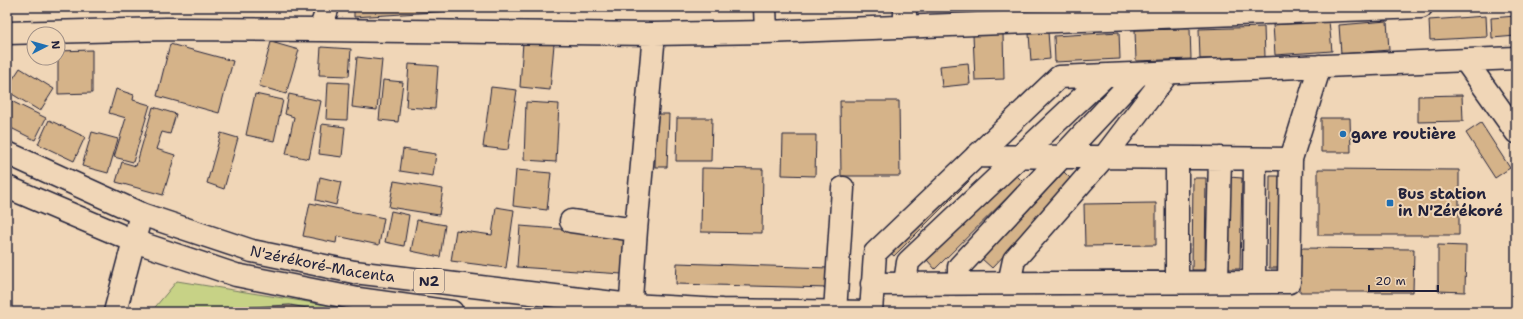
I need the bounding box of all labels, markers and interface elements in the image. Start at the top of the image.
north arrow [26,26,66,66]
text: N [48,40,63,50]
place label: gare routière [1351,124,1456,144]
marker: gare routière [1338,129,1348,139]
place label: Bus station in N'Zérékoré [1398,184,1503,221]
marker: Bus station in N'Zérékoré [1385,198,1395,208]
street label: N'zérékoré-Macenta [248,241,397,287]
scale bar [1369,267,1438,293]
road number: N2 [414,269,444,293]
text: 20 m [1375,273,1406,289]

